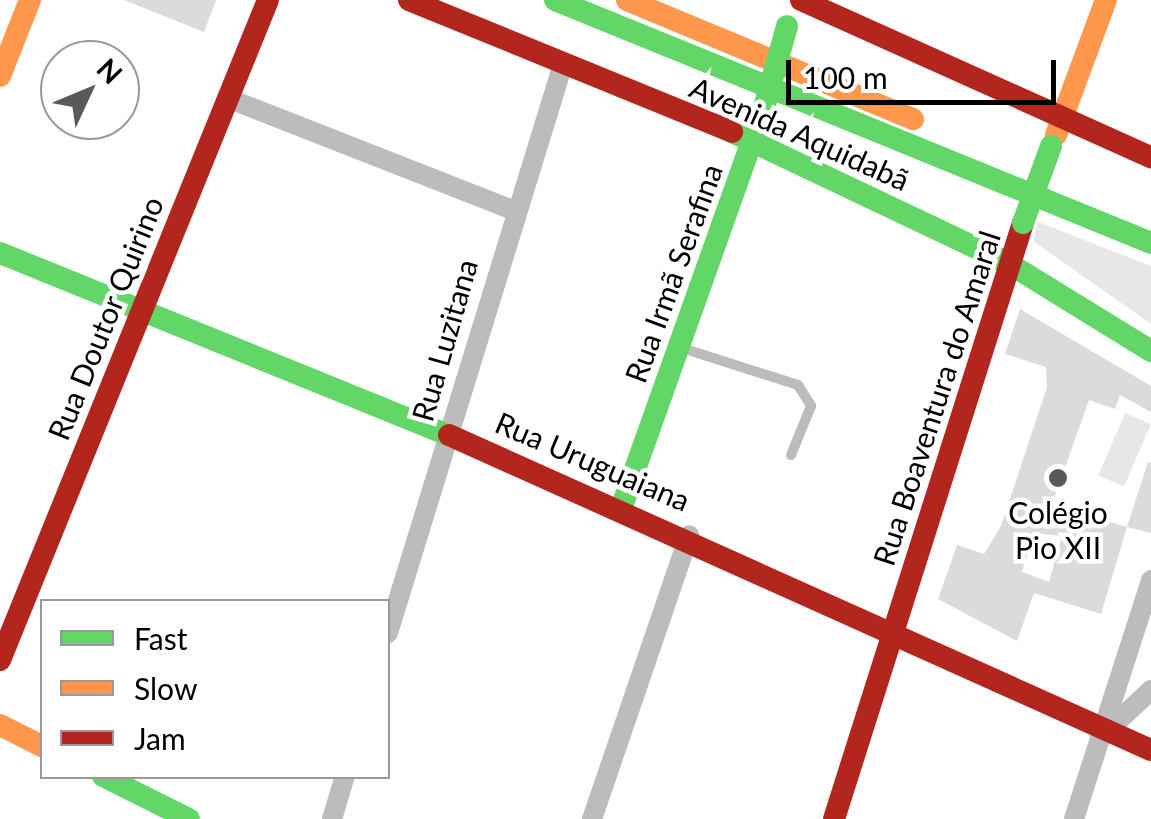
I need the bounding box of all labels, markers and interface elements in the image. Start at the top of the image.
north arrow [40,40,140,140]
scale bar [791,40,1061,102]
text: N [90,51,130,90]
text: 100 m [803,59,888,95]
street label: Avenida Aquidabã [684,68,916,198]
street label: Rua Irmã Serafina [617,159,729,387]
street label: Rua Doutor Quirino [40,191,170,445]
street label: Rua Boaventura do Amaral [865,226,1007,570]
street label: Rua Luzitana [404,255,484,425]
street label: Rua Uruguaiana [490,404,696,518]
marker: Colégio Pio XII [1047,467,1069,489]
place label: Colégio Pio XII [1008,494,1108,564]
legend [40,599,390,779]
text: Fast [134,620,188,656]
text: Slow [134,670,197,706]
text: Jam [134,720,186,756]

